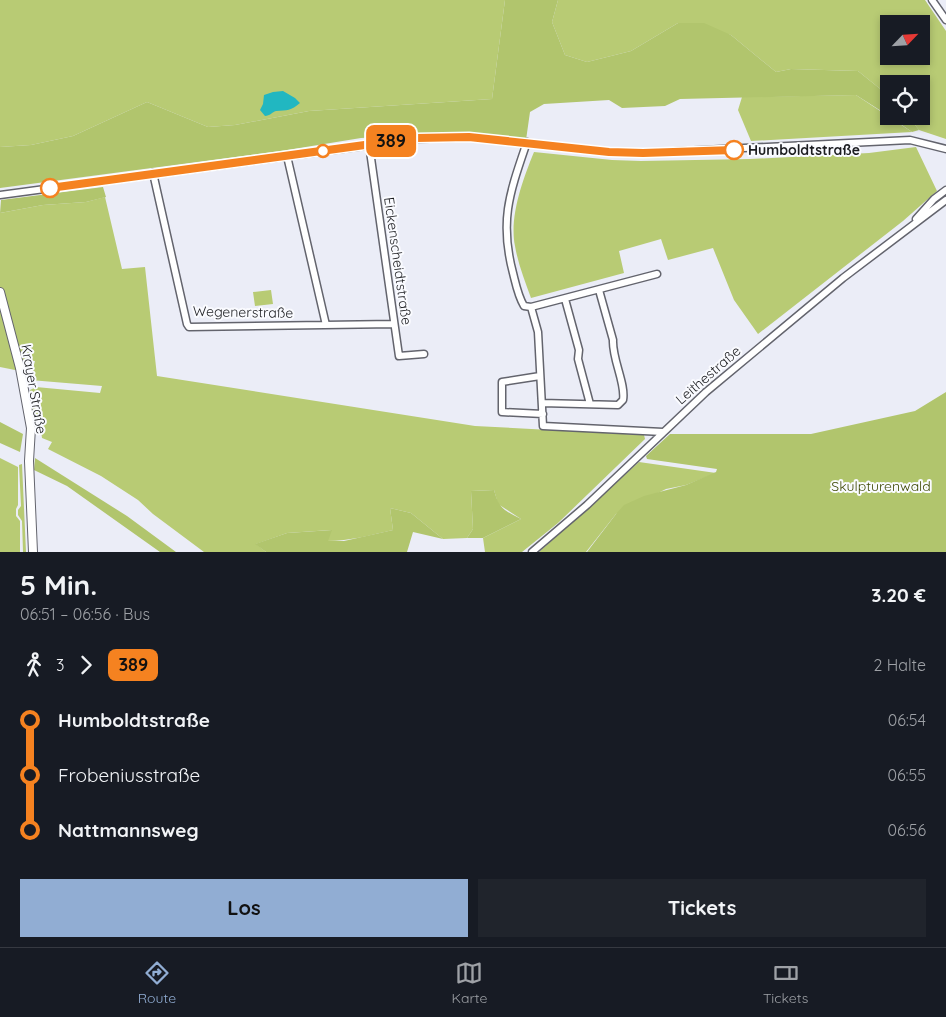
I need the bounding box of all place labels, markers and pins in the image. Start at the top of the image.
marker: Humboldtstraße [724,140,744,160]
place label: Humboldtstraße [748,141,860,159]
unlabelled marker [316,144,330,158]
unlabelled marker [40,178,60,198]

